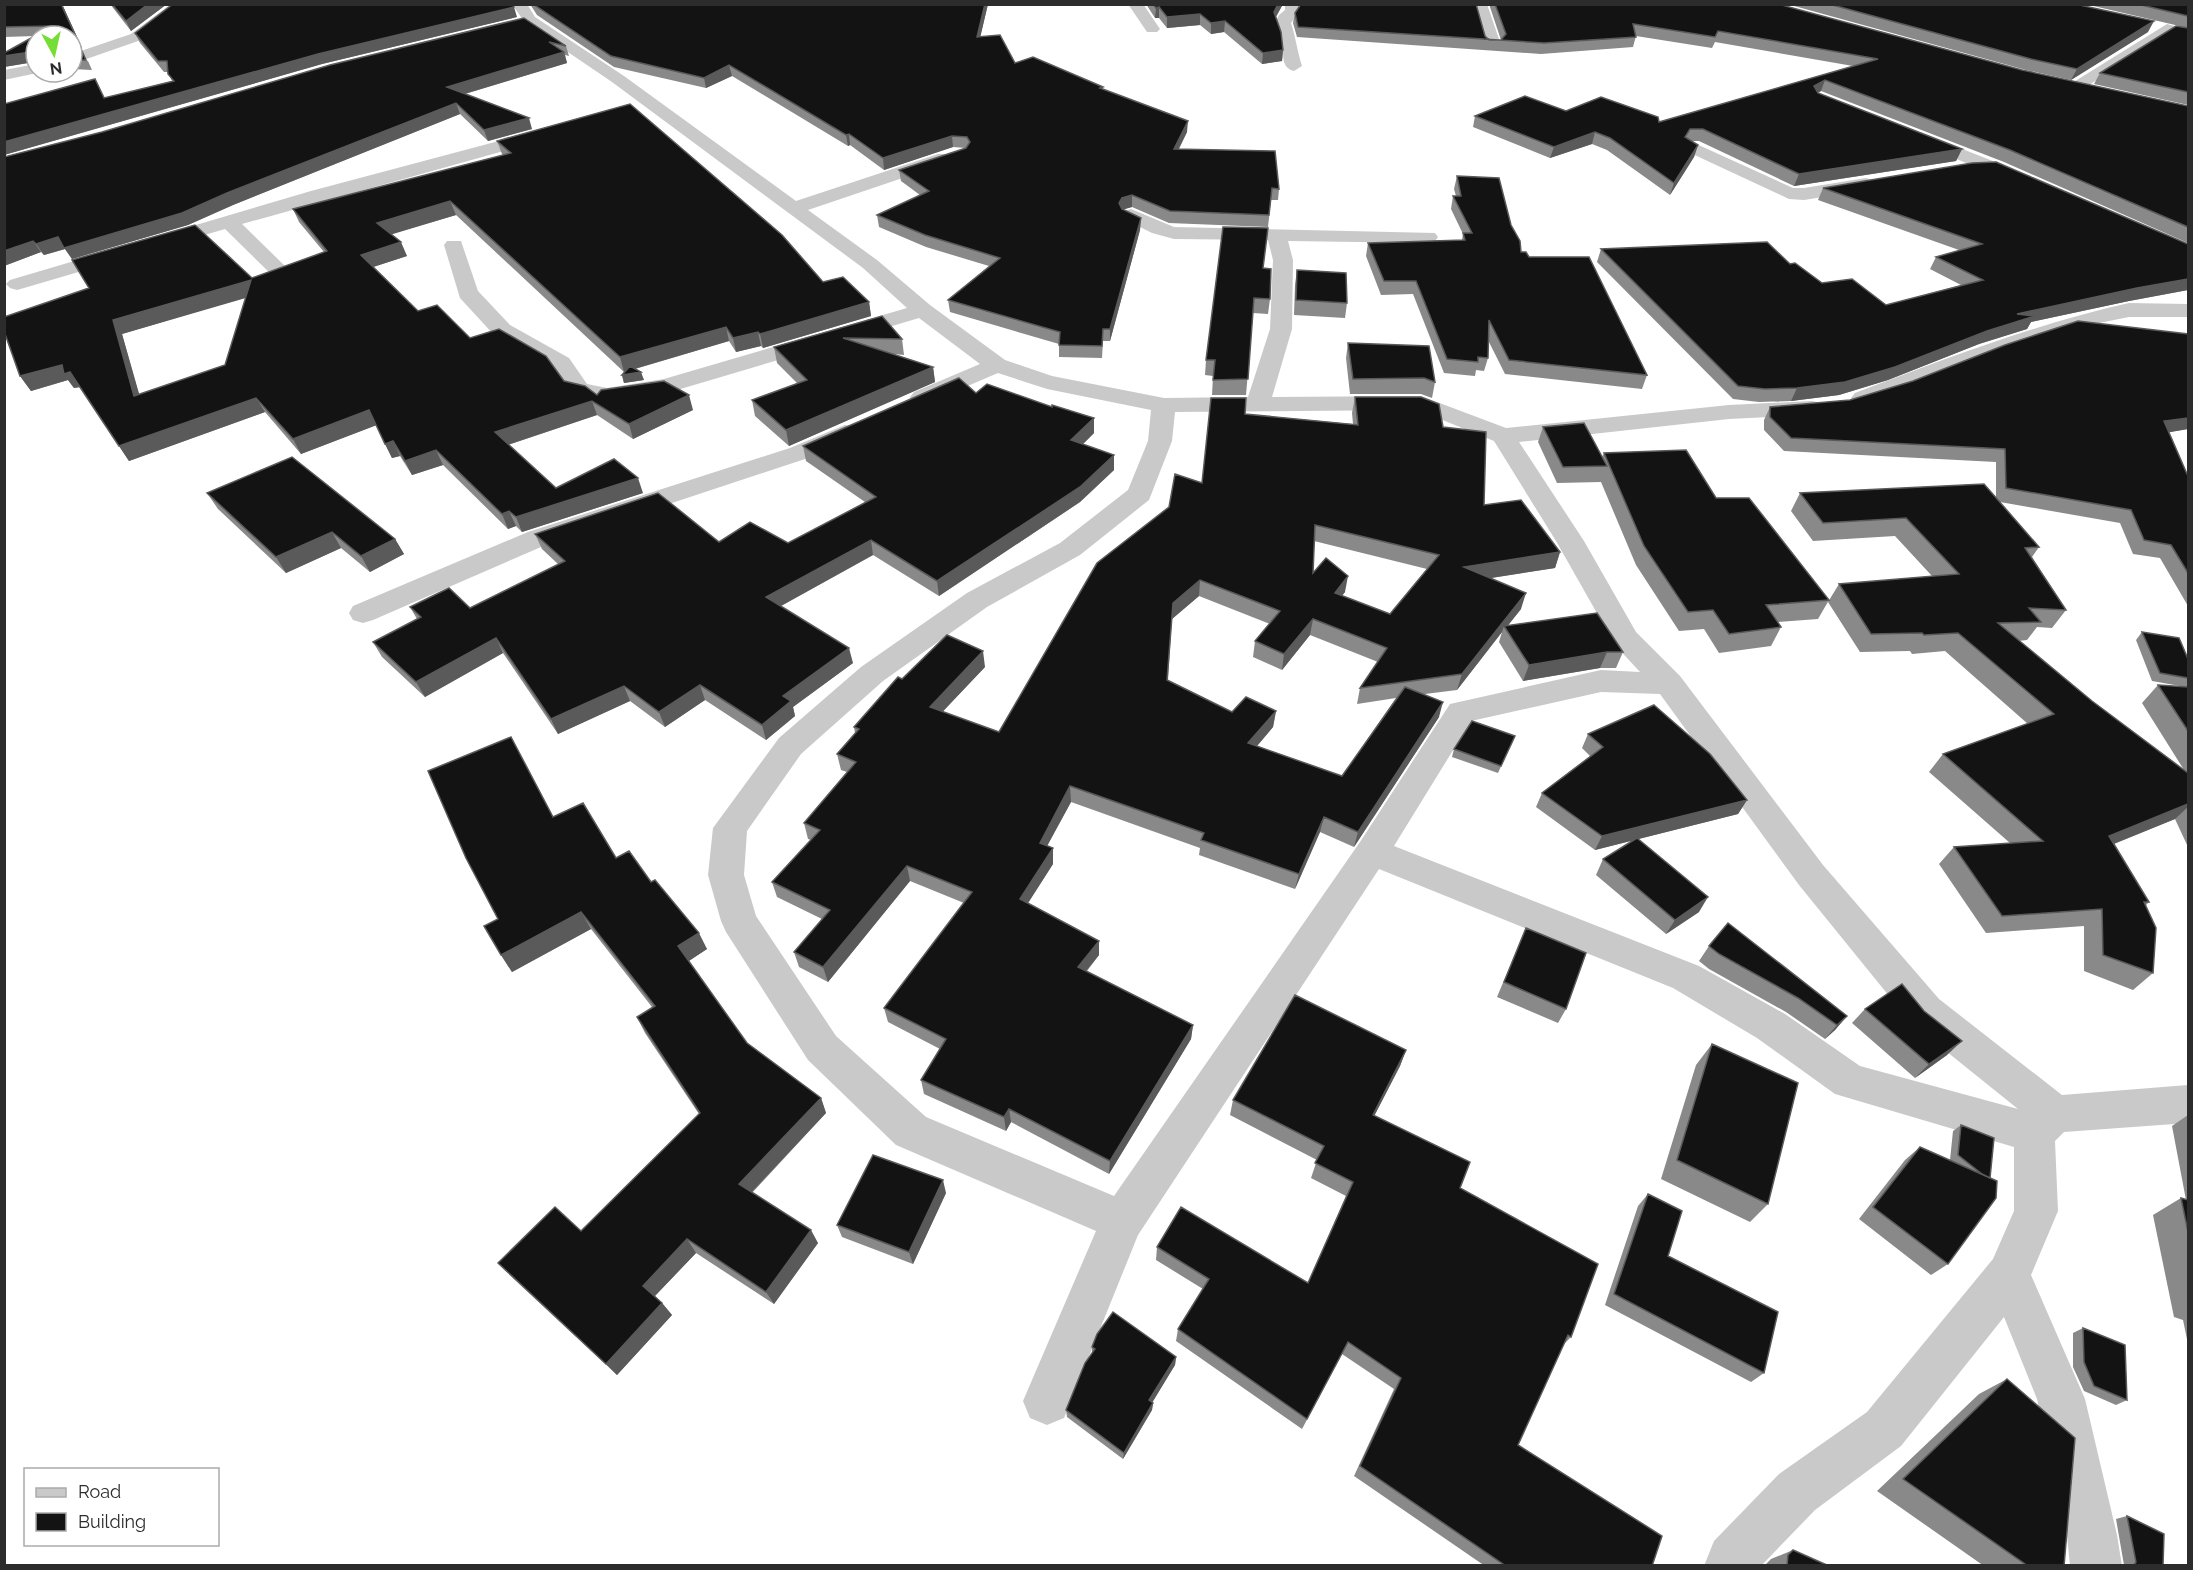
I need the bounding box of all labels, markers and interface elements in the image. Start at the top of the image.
north arrow [24,24,84,84]
text: N [49,58,63,79]
legend [24,1468,219,1546]
text: Road [78,1481,121,1502]
text: Building [78,1511,146,1532]

